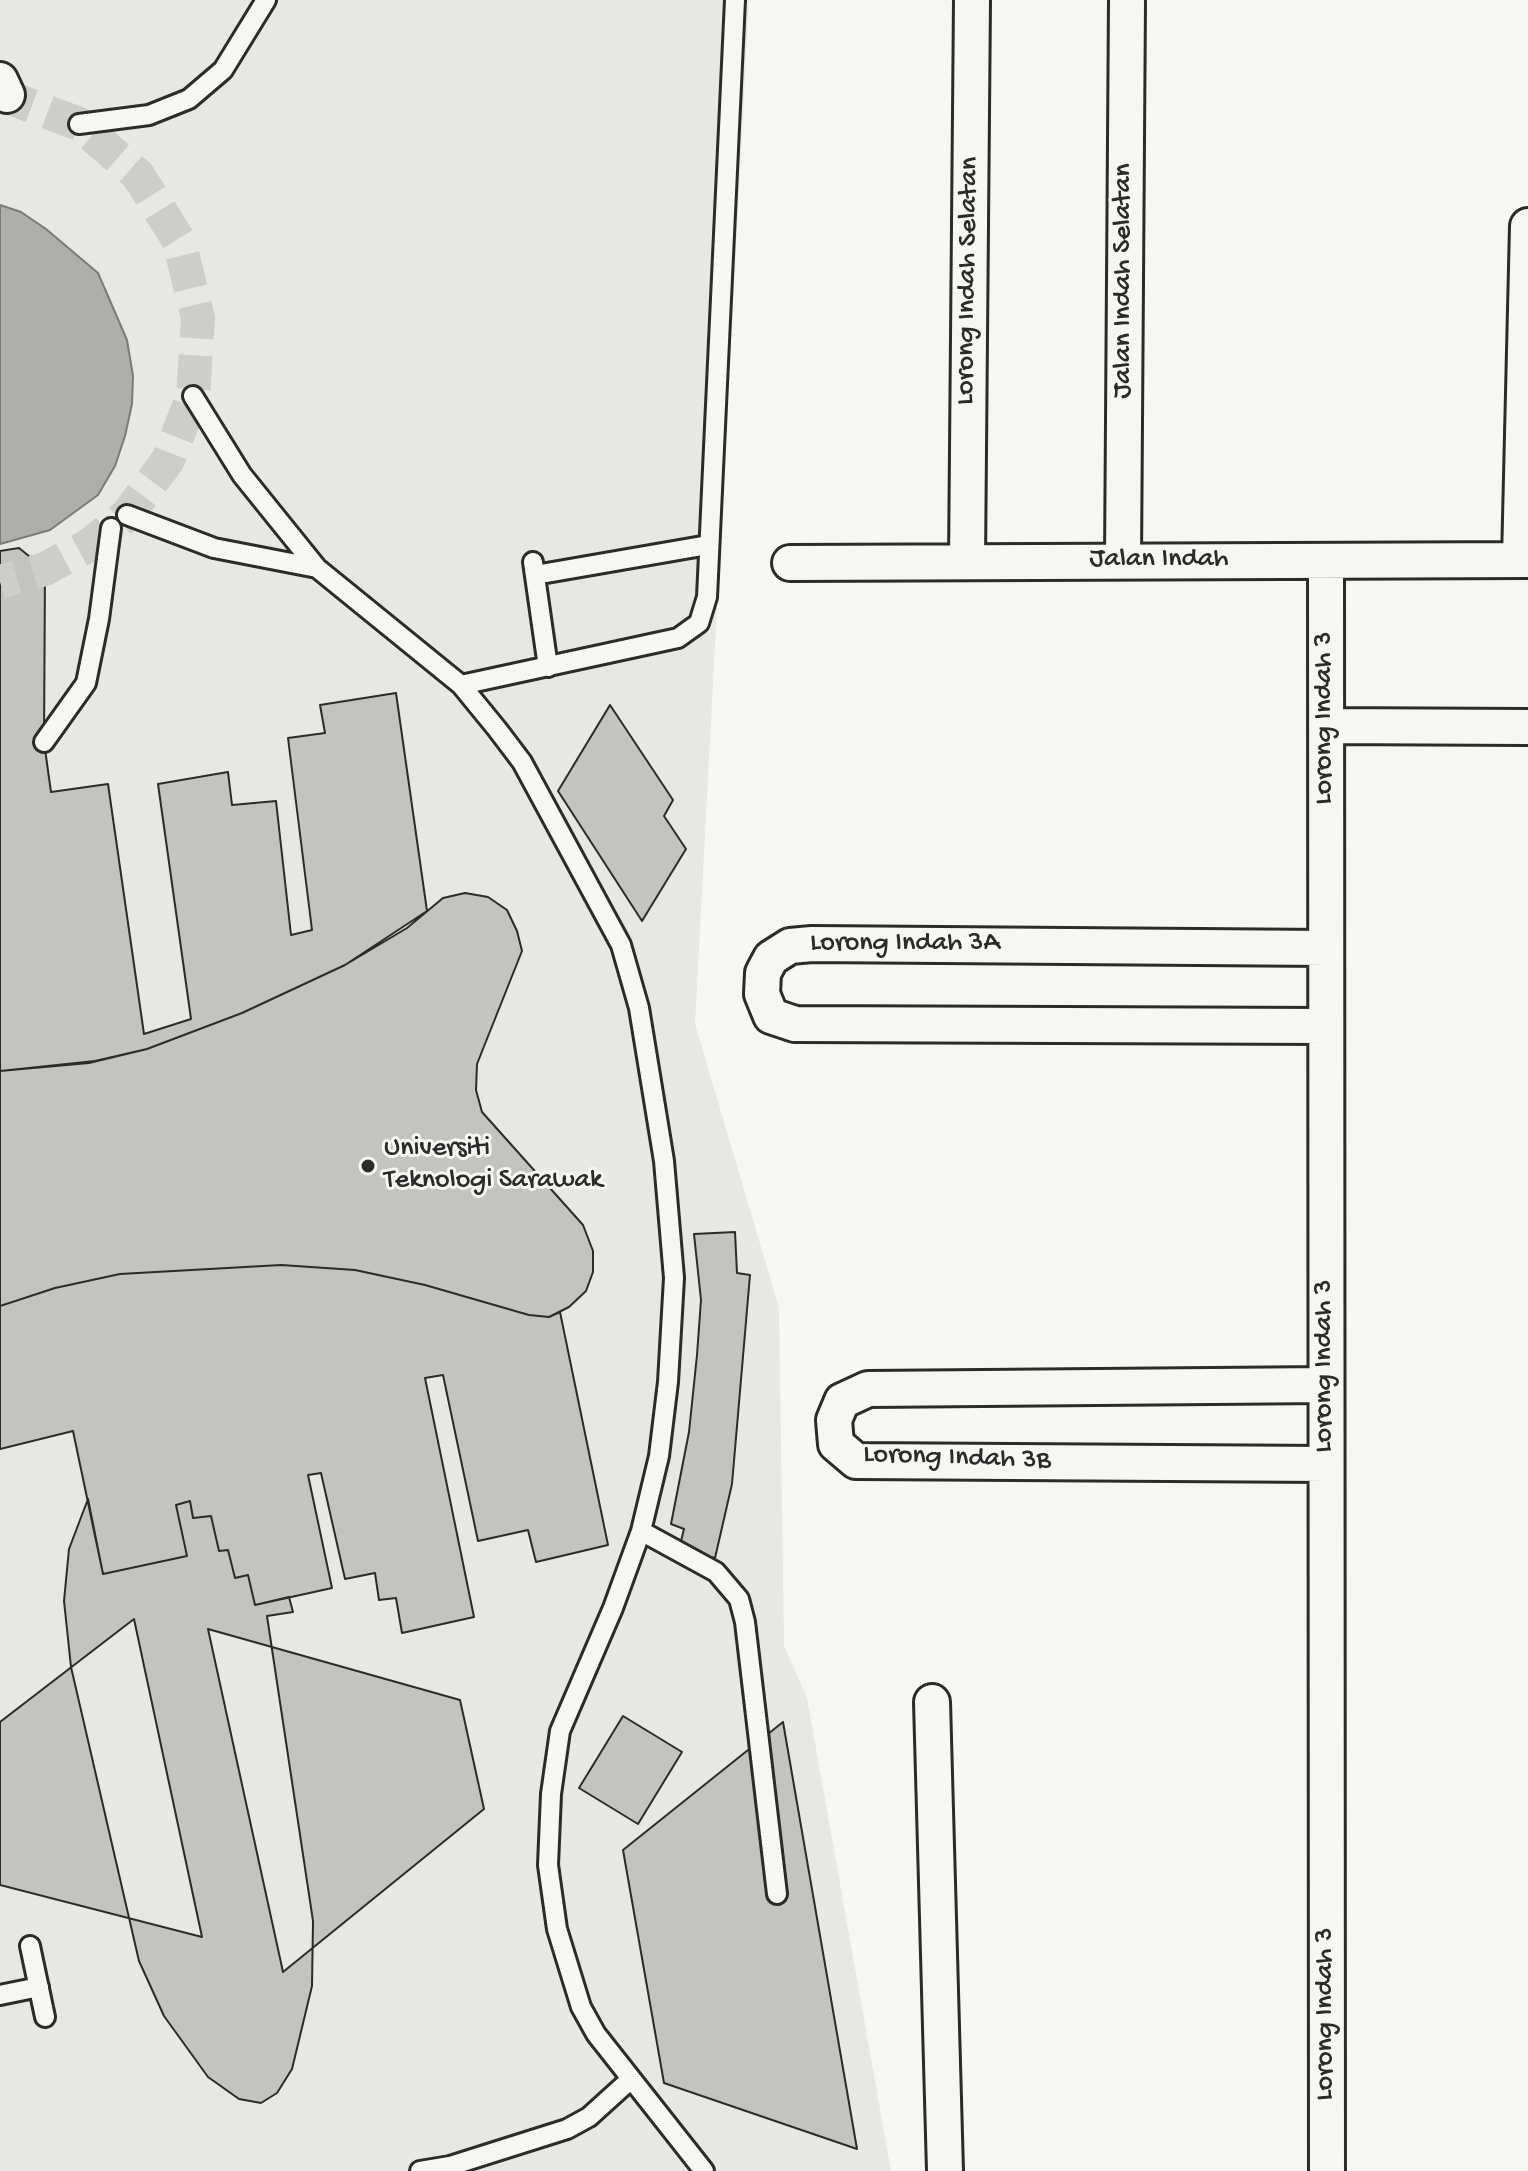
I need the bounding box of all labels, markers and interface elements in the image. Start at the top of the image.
street label: Lorong Indah Selatan [950,157,988,405]
street label: Jalan Indah Selatan [1108,163,1142,399]
street label: Jalan Indah [1089,544,1229,578]
street label: Lorong Indah 3 [1309,631,1343,805]
street label: Lorong Indah 3A [810,928,1000,962]
place label: Universiti Teknologi Sarawak [384,1133,603,1199]
marker: Universiti Teknologi Sarawak [359,1157,377,1175]
street label: Lorong Indah 3 [1309,1279,1343,1453]
street label: Lorong Indah 3B [863,1439,1051,1479]
street label: Lorong Indah 3 [1310,1927,1344,2101]

